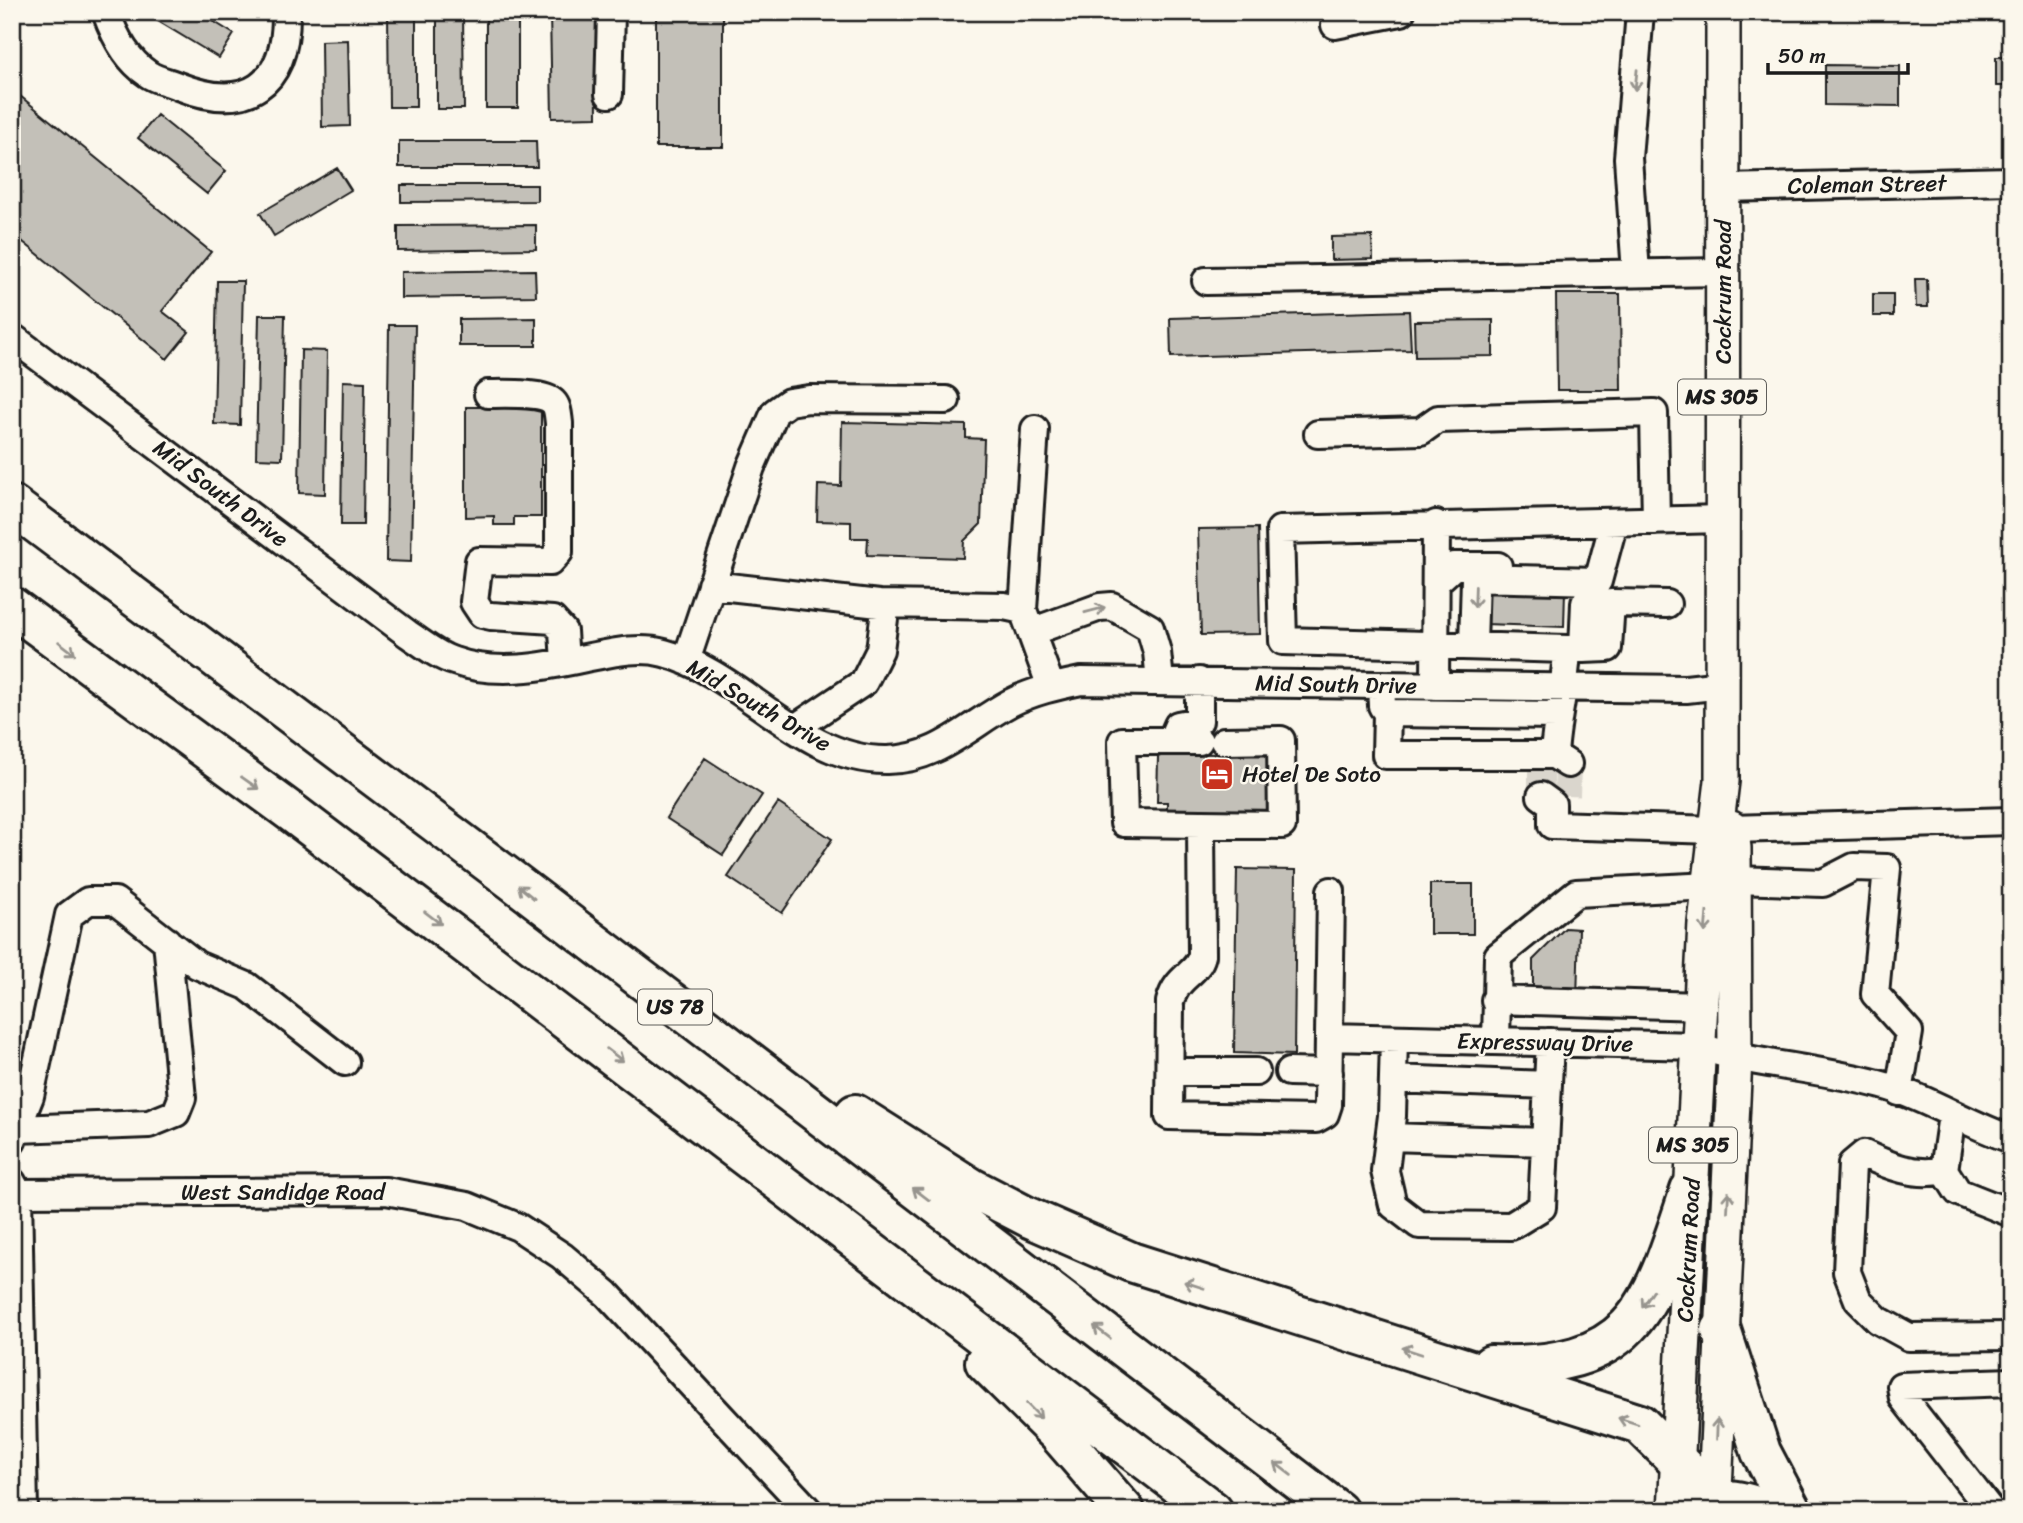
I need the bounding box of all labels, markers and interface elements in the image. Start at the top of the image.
scale bar [1768,32,1908,76]
text: 50 m [1778,37,1826,75]
one-way arrow [1629,68,1642,91]
street label: Coleman Street [1787,163,1949,206]
street label: Cockrum Road [1703,218,1744,364]
road number: MS 305 [1678,380,1766,414]
street label: Mid South Drive [144,428,298,559]
one-way arrow [1468,585,1481,608]
one-way arrow [1084,602,1106,615]
one-way arrow [57,641,76,655]
street label: Mid South Drive [678,647,839,764]
street label: Mid South Drive [1255,663,1417,706]
place label: Hotel De Soto [1242,754,1381,795]
hotel icon: Hotel De Soto [1198,755,1236,793]
one-way arrow [240,776,259,790]
one-way arrow [518,884,536,900]
one-way arrow [1699,910,1712,933]
one-way arrow [423,911,442,926]
road number: US 78 [638,990,712,1024]
street label: Expressway Drive [1456,1020,1634,1065]
one-way arrow [605,1048,623,1063]
road number: MS 305 [1649,1128,1737,1162]
street label: West Sandidge Road [181,1172,387,1213]
street label: Cockrum Road [1664,1175,1713,1323]
one-way arrow [912,1187,931,1202]
one-way arrow [1722,1191,1735,1214]
one-way arrow [1184,1278,1206,1290]
one-way arrow [1641,1289,1655,1308]
one-way arrow [1093,1324,1112,1339]
one-way arrow [1401,1343,1423,1356]
one-way arrow [1026,1402,1043,1419]
one-way arrow [1618,1413,1640,1426]
one-way arrow [1711,1418,1724,1441]
one-way arrow [1274,1462,1293,1477]

